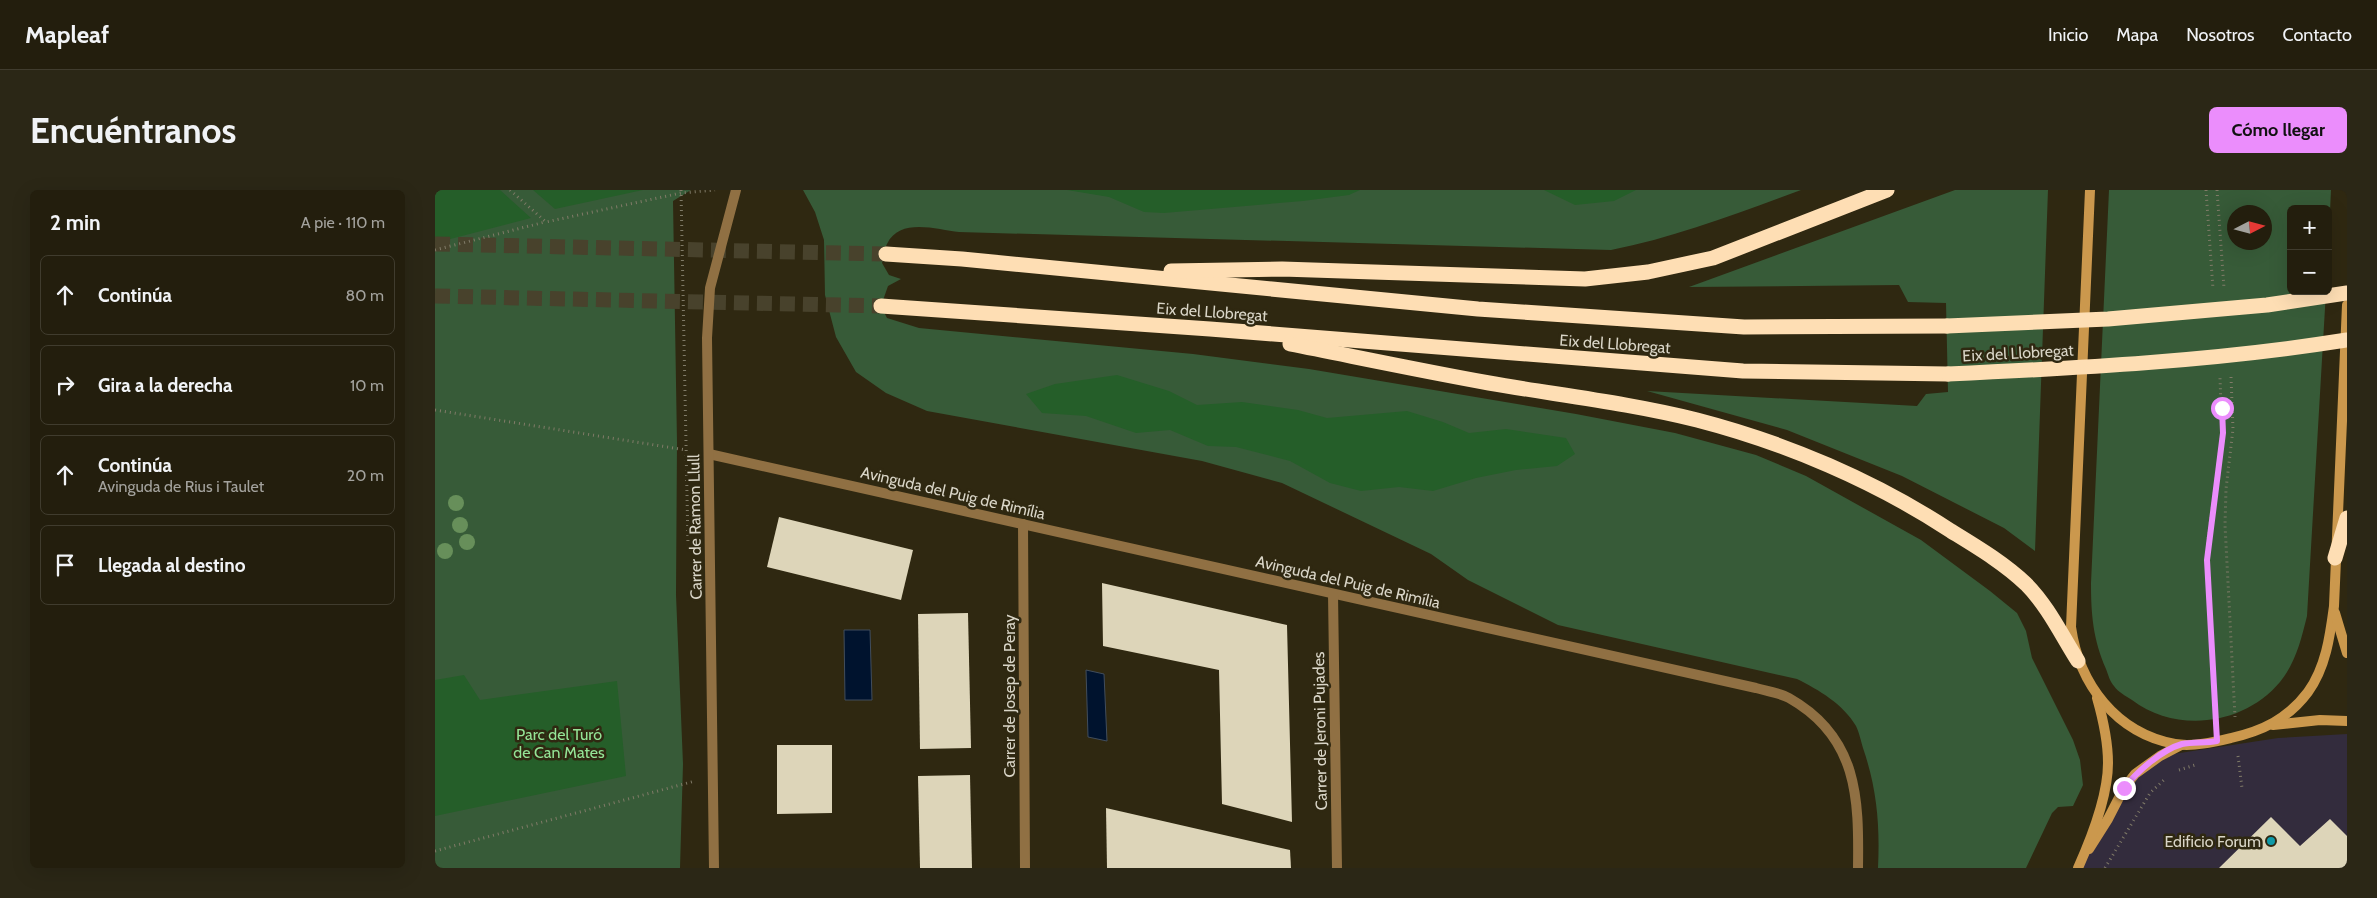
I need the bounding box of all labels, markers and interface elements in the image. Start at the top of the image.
text: Mapleaf [25,20,109,49]
text: Inicio [2048,24,2088,46]
text: Mapa [2116,24,2158,46]
text: Nosotros [2186,24,2255,46]
text: Contacto [2283,24,2352,46]
button: Cómo llegar [2209,107,2347,153]
text: Encuéntranos [30,109,236,152]
north arrow [2227,205,2272,250]
map controls [2287,205,2332,295]
button: + [2287,205,2332,250]
text: 2 min [50,210,101,235]
text: A pie · 110 m [301,213,385,232]
button: − [2287,250,2332,295]
icon: ahead [51,281,79,309]
text: Continúa [98,284,172,307]
text: 80 m [346,286,384,305]
street label: Eix del Llobregat [1156,299,1269,325]
street label: Eix del Llobregat [1559,331,1672,357]
street label: Eix del Llobregat [1962,341,2075,365]
icon: right [51,371,79,399]
text: Gira a la derecha [98,374,233,397]
text: 10 m [350,376,384,395]
route start [2211,397,2234,420]
text: Continúa [98,454,172,477]
street label: Carrer de Ramon Llull [684,454,706,600]
icon: ahead [51,461,79,489]
street label: Avinguda del Puig de Rimília [859,463,1047,524]
text: 20 m [347,466,384,485]
text: Avinguda de Rius i Taulet [98,477,264,496]
icon: arrive [51,551,79,579]
street label: Avinguda del Puig de Rimília [1254,552,1442,613]
text: Llegada al destino [98,554,245,577]
street label: Carrer de Josep de Peray [1000,614,1019,778]
street label: Carrer de Jeroni Pujades [1309,651,1331,811]
park label: Parc del Turó de Can Mates [513,725,605,762]
route end [2113,777,2136,800]
place label: Edificio Forum [2164,832,2261,851]
marker: Edificio Forum [2265,835,2277,847]

